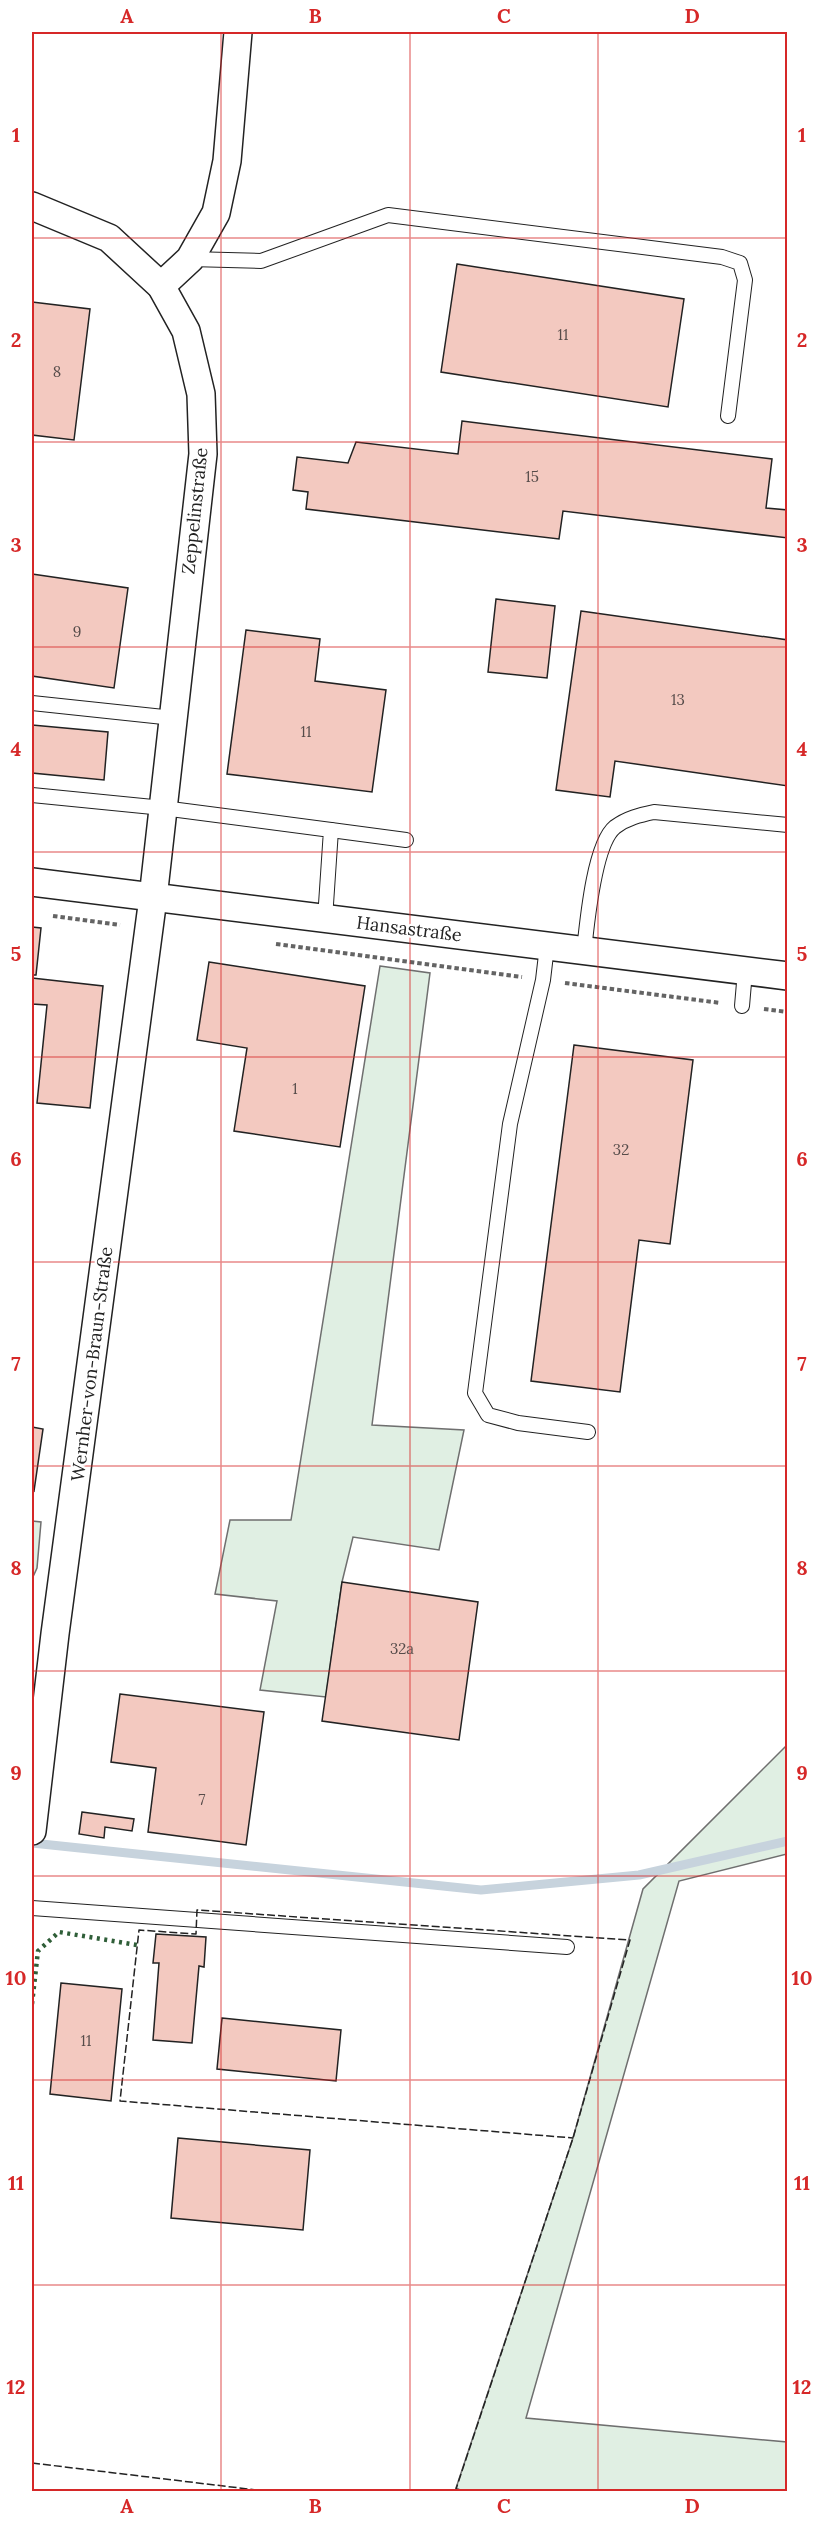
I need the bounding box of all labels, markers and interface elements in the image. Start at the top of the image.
text: A [120,3,134,28]
text: B [308,3,322,28]
text: C [497,3,511,28]
text: D [684,3,700,28]
text: 1 [12,122,20,147]
text: 1 [798,122,806,147]
house number: 11 [558,325,568,344]
text: 2 [11,327,21,352]
text: 2 [797,327,807,352]
house number: 8 [53,362,61,381]
street label: Zeppelinstraße [176,446,213,575]
house number: 15 [525,467,539,486]
text: 3 [10,532,22,557]
text: 3 [796,532,808,557]
house number: 9 [73,622,81,641]
house number: 13 [671,690,685,709]
house number: 11 [301,722,311,741]
text: 4 [11,736,22,761]
text: 4 [797,736,808,761]
street label: Hansastraße [355,911,463,946]
text: 5 [11,941,22,966]
text: 5 [797,941,808,966]
house number: 1 [292,1079,298,1098]
house number: 32 [613,1140,629,1159]
text: 6 [10,1146,22,1171]
text: 6 [796,1146,808,1171]
street label: Wernher-von-Braun-Straße [66,1245,117,1483]
text: 7 [11,1351,21,1376]
text: 7 [797,1351,807,1376]
text: 8 [10,1555,22,1580]
text: 8 [796,1555,808,1580]
house number: 32a [390,1639,414,1658]
text: 9 [10,1760,22,1785]
text: 9 [796,1760,808,1785]
house number: 7 [199,1790,206,1809]
text: 10 [6,1965,26,1990]
text: 10 [792,1965,812,1990]
house number: 11 [81,2031,91,2050]
text: 11 [8,2170,24,2195]
text: 11 [794,2170,810,2195]
text: 12 [7,2374,25,2399]
text: 12 [793,2374,811,2399]
text: A [120,2493,134,2518]
text: B [308,2493,322,2518]
text: C [497,2493,511,2518]
text: D [684,2493,700,2518]

